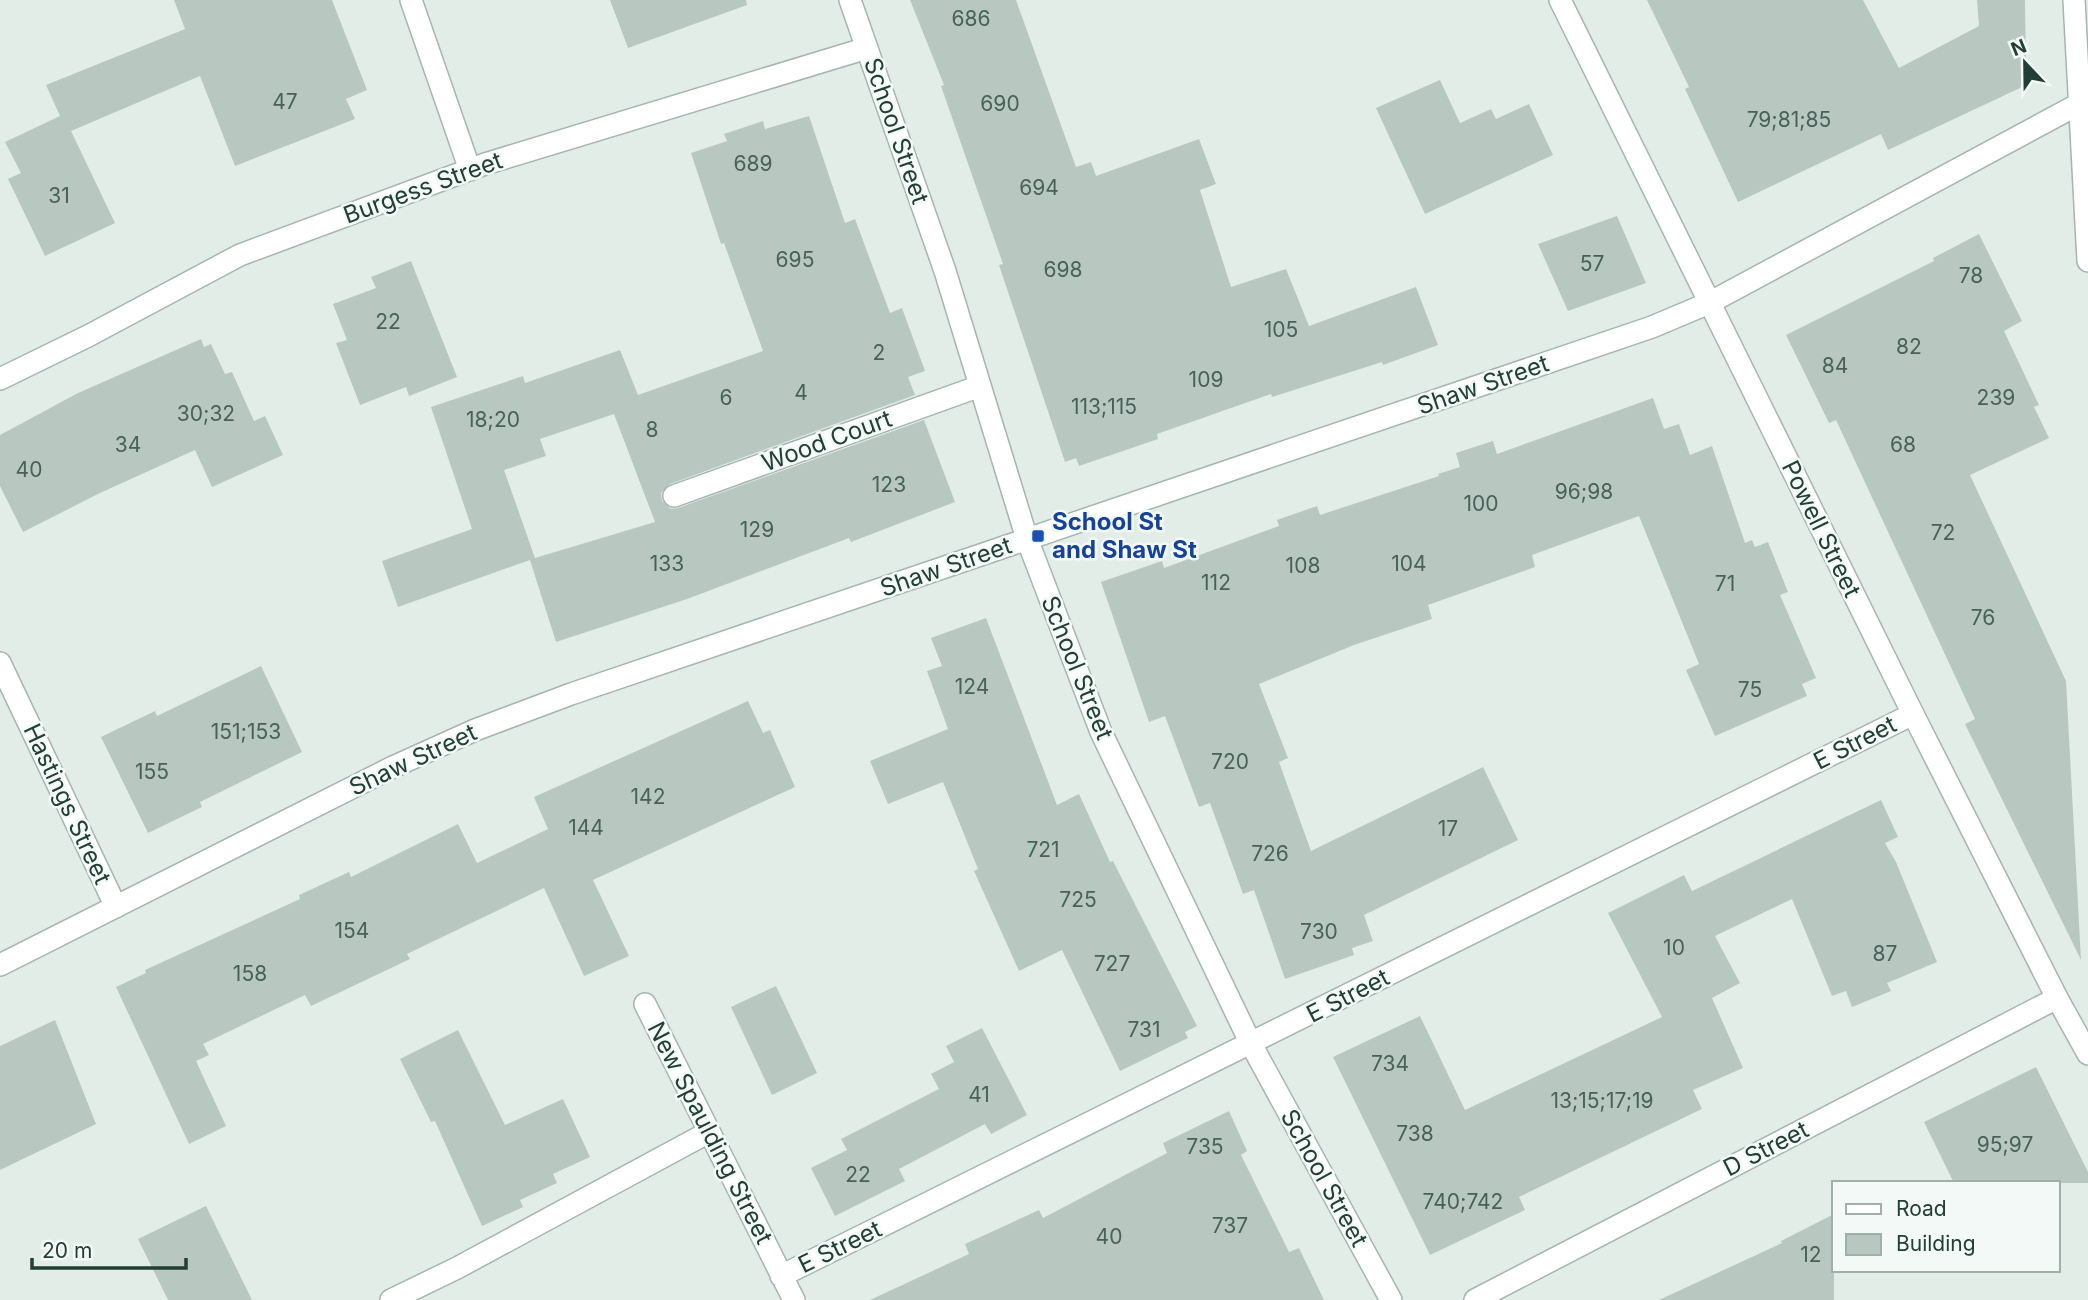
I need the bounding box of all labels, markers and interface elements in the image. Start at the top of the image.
house number: 686 [951,6,991,31]
north arrow [1990,28,2060,98]
text: N [2008,34,2030,61]
street label: School Street [858,54,935,208]
house number: 47 [272,89,298,114]
house number: 690 [980,91,1020,116]
house number: 79;81;85 [1747,107,1831,132]
street label: Burgess Street [339,145,506,230]
house number: 689 [733,151,773,176]
house number: 694 [1019,175,1059,200]
house number: 31 [48,183,70,208]
house number: 695 [776,247,814,272]
house number: 57 [1580,251,1604,276]
house number: 698 [1043,257,1083,282]
house number: 78 [1959,263,1983,288]
house number: 22 [375,309,401,334]
house number: 105 [1264,317,1298,342]
house number: 82 [1896,334,1922,359]
house number: 2 [873,340,885,365]
street label: Shaw Street [1413,348,1553,421]
house number: 84 [1822,353,1848,378]
house number: 109 [1189,367,1223,392]
house number: 4 [794,380,808,405]
house number: 6 [719,385,733,410]
house number: 239 [1977,385,2015,410]
house number: 113;115 [1071,394,1137,419]
house number: 30;32 [177,401,235,426]
street label: Wood Court [758,404,896,477]
house number: 18;20 [466,407,520,432]
house number: 8 [646,417,659,442]
house number: 34 [115,432,141,457]
house number: 68 [1890,432,1916,457]
street label: Powell Street [1776,456,1867,602]
house number: 40 [16,457,42,482]
house number: 123 [872,472,906,497]
house number: 96;98 [1555,479,1613,504]
house number: 100 [1463,491,1499,516]
place label: School St and Shaw St [1052,507,1197,564]
house number: 129 [740,517,774,542]
house number: 72 [1931,520,1955,545]
marker: School St and Shaw St [1030,528,1046,544]
street label: Shaw Street [876,530,1016,603]
house number: 133 [650,551,684,576]
house number: 104 [1391,551,1427,576]
house number: 108 [1286,553,1320,578]
house number: 112 [1201,570,1231,595]
house number: 71 [1715,571,1735,596]
street label: School Street [1035,592,1120,744]
house number: 76 [1971,605,1995,630]
house number: 124 [955,674,989,699]
house number: 75 [1738,677,1762,702]
street label: E Street [1809,709,1901,776]
street label: Shaw Street [344,717,481,802]
street label: Hastings Street [18,719,117,889]
house number: 151;153 [211,719,281,744]
house number: 720 [1211,749,1249,774]
house number: 155 [135,759,169,784]
house number: 142 [631,784,665,809]
house number: 144 [568,815,604,840]
house number: 17 [1438,816,1458,841]
house number: 721 [1026,837,1060,862]
house number: 726 [1251,841,1289,866]
house number: 725 [1059,887,1097,912]
house number: 154 [335,918,369,943]
house number: 730 [1300,919,1338,944]
house number: 10 [1663,935,1685,960]
house number: 87 [1873,941,1897,966]
house number: 727 [1094,951,1130,976]
house number: 158 [233,961,267,986]
street label: E Street [1302,962,1394,1029]
street label: New Spaulding Street [642,1017,779,1249]
house number: 731 [1127,1017,1161,1042]
house number: 734 [1371,1051,1409,1076]
house number: 41 [968,1082,990,1107]
house number: 13;15;17;19 [1550,1088,1654,1113]
street label: School Street [1275,1104,1374,1252]
street label: D Street [1718,1115,1813,1182]
house number: 738 [1396,1121,1434,1146]
house number: 95;97 [1977,1132,2033,1157]
house number: 735 [1186,1134,1224,1159]
house number: 22 [845,1162,871,1187]
legend [1832,1181,2060,1272]
house number: 740;742 [1423,1189,1503,1214]
text: Road [1896,1196,1947,1221]
house number: 737 [1212,1213,1248,1238]
street label: E Street [793,1214,886,1279]
house number: 40 [1096,1224,1122,1249]
scale bar [32,1226,186,1270]
text: Building [1896,1231,1976,1256]
text: 20 m [42,1238,92,1263]
house number: 12 [1800,1242,1822,1267]

